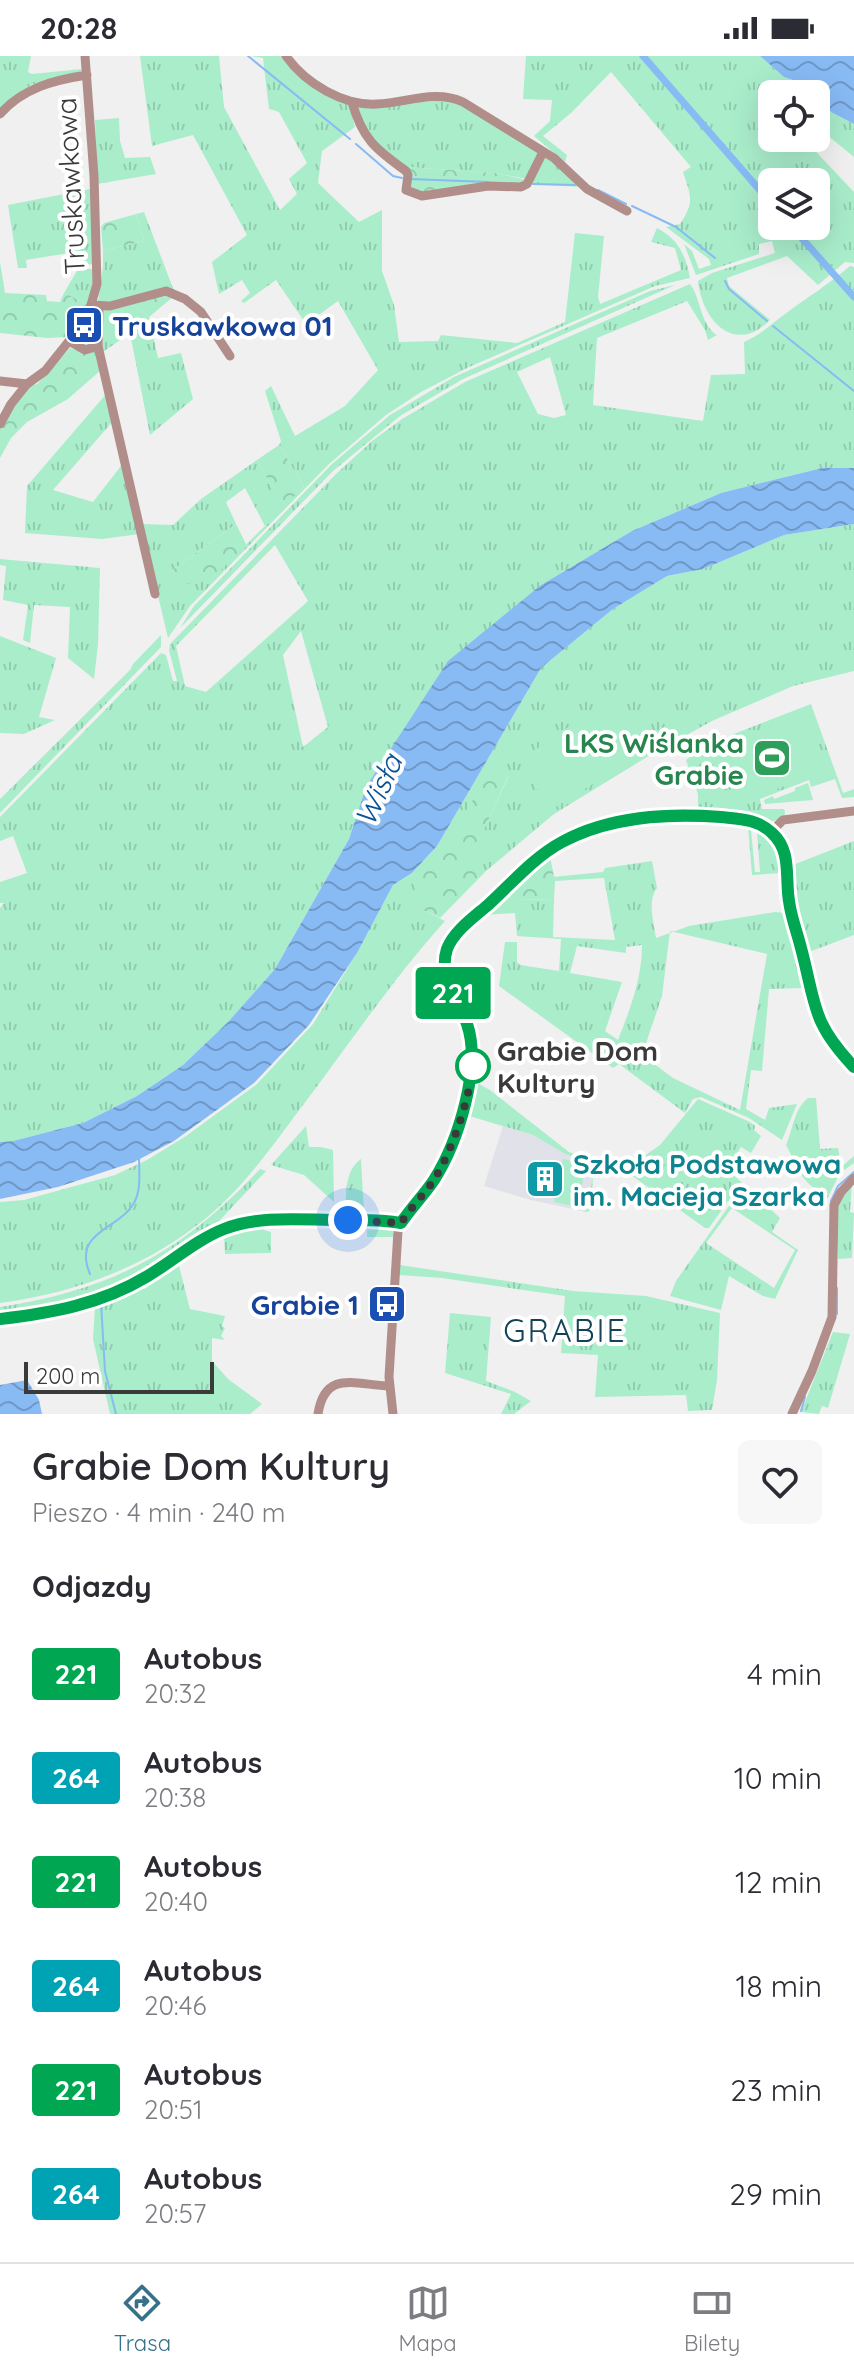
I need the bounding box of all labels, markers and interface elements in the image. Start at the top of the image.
text: 20:28 [40,9,117,47]
map controls [758,80,830,240]
button: locate [758,80,830,152]
street label: Truskawkowa [48,97,92,275]
button: layers [758,168,830,240]
bus stop icon: Truskawkowa 01 [63,304,105,346]
place label: Truskawkowa 01 [112,308,333,343]
place label: LKS Wiślanka Grabie [564,725,744,792]
sports icon: LKS Wiślanka Grabie [751,737,793,779]
water label: Wisła [345,747,411,832]
line badge: 221 [407,967,499,1019]
text: 221 [432,975,474,1010]
place label: Grabie Dom Kultury [497,1033,658,1100]
marker: Grabie Dom Kultury [456,1049,490,1083]
place label: Szkoła Podstawowa im. Macieja Szarka [573,1146,841,1213]
building icon: Szkoła Podstawowa im. Macieja Szarka [524,1158,566,1200]
your location [328,1200,368,1240]
bus stop icon: Grabie 1 [366,1283,408,1325]
place label: Grabie 1 [251,1287,359,1322]
district label: GRABIE [503,1310,627,1350]
scale bar [24,1358,214,1394]
text: 200 m [36,1362,100,1390]
button: heart [738,1440,822,1524]
text: Grabie Dom Kultury [32,1442,390,1490]
text: Pieszo · 4 min · 240 m [32,1496,285,1529]
text: Odjazdy [32,1567,152,1605]
text: Autobus [144,1639,262,1677]
text: 4 min [747,1655,822,1693]
text: 221 [55,1656,97,1691]
text: 20:32 [144,1677,207,1710]
text: Autobus [144,1743,262,1781]
text: 10 min [734,1759,822,1797]
text: 264 [52,1760,100,1795]
text: 20:38 [144,1781,206,1814]
text: Autobus [144,1847,262,1885]
text: 12 min [735,1863,822,1901]
text: 221 [55,1864,97,1899]
text: 20:40 [144,1885,208,1918]
text: Autobus [144,1951,262,1989]
text: 18 min [735,1967,822,2005]
text: 264 [52,1968,100,2003]
text: 20:46 [144,1989,206,2022]
text: Autobus [144,2055,262,2093]
text: 23 min [730,2071,822,2109]
text: 221 [55,2072,97,2107]
text: 20:51 [144,2093,203,2126]
text: Autobus [144,2159,262,2197]
text: 29 min [729,2175,822,2213]
text: 264 [52,2176,100,2211]
text: 20:57 [144,2197,206,2230]
tab: Trasa [114,2281,171,2357]
tab: Mapa [398,2281,457,2357]
tab: Bilety [684,2281,740,2357]

